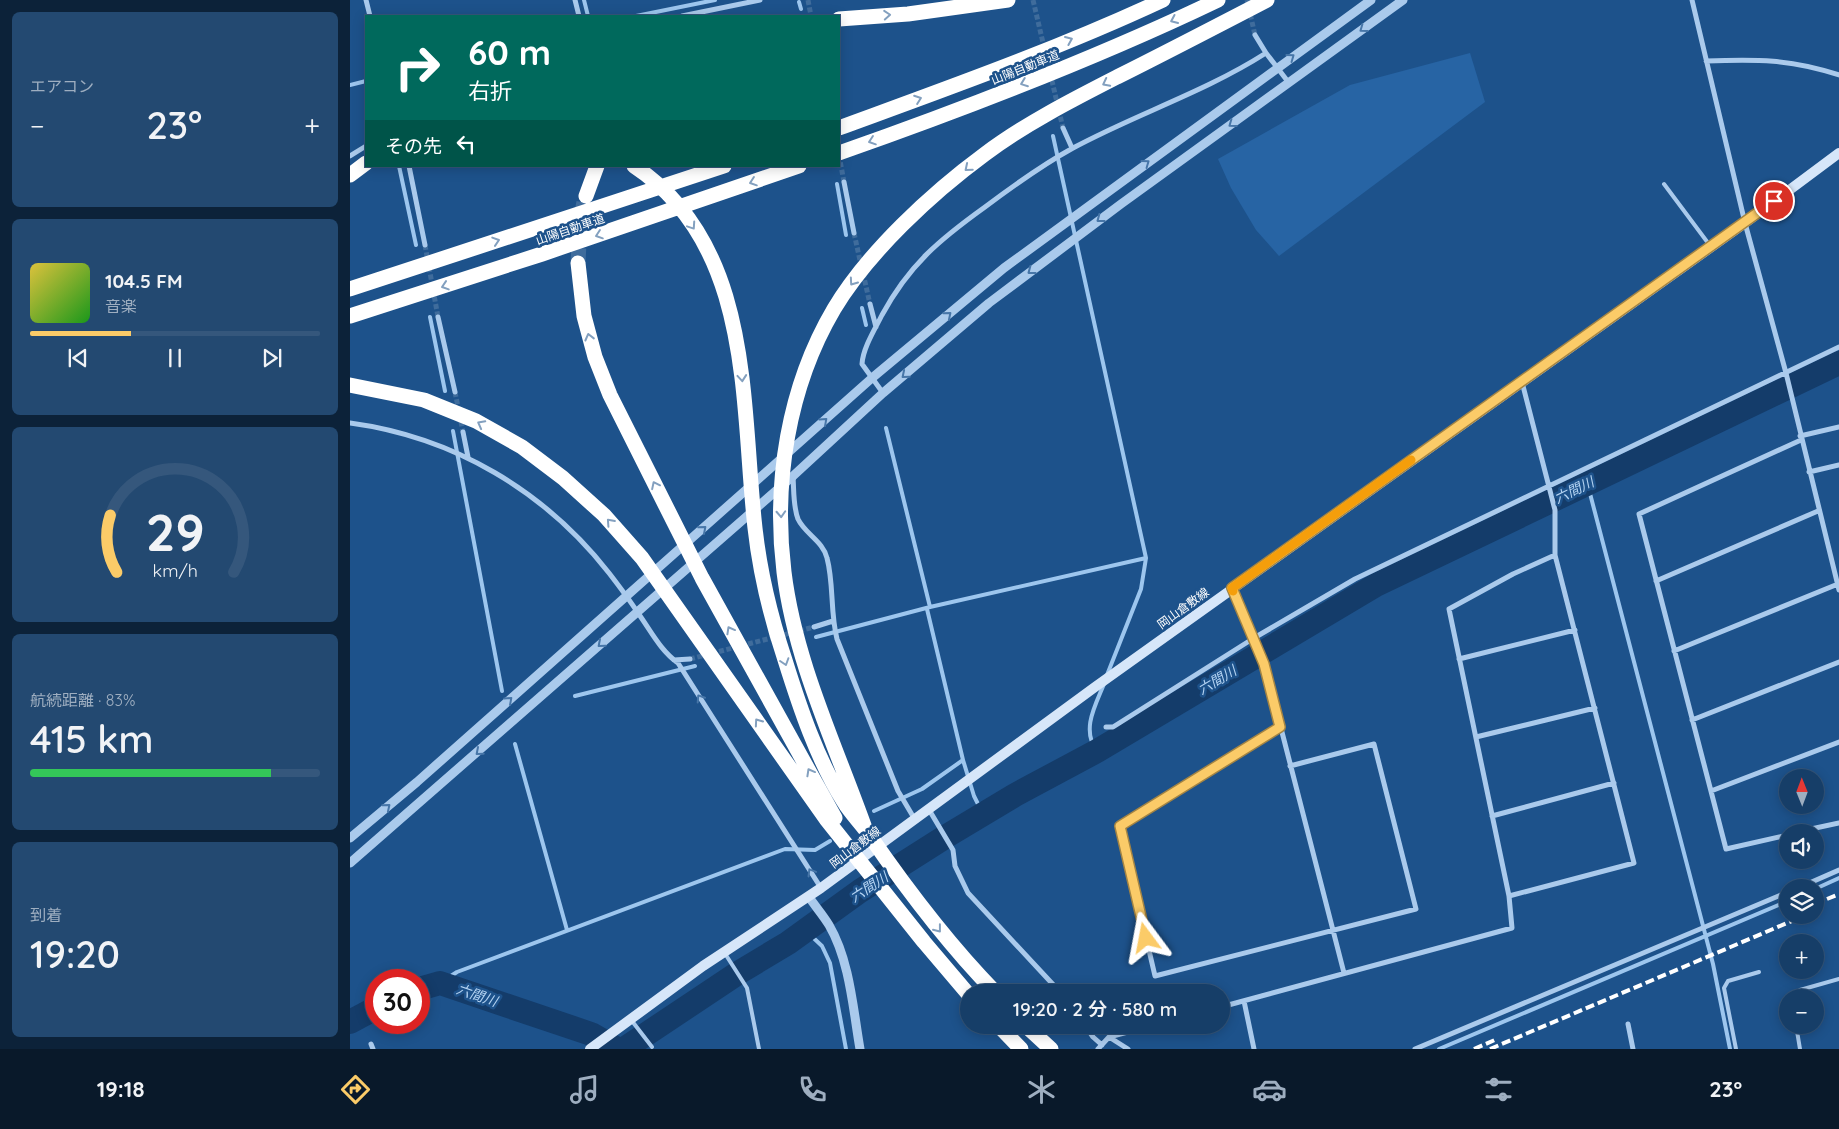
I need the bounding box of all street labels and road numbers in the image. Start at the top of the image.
street label: 山陽自動車道 [989,47,1061,87]
street label: 山陽自動車道 [534,210,606,248]
street label: 岡山倉敷線 [1154,584,1212,632]
street label: 岡山倉敷線 [827,823,883,871]

